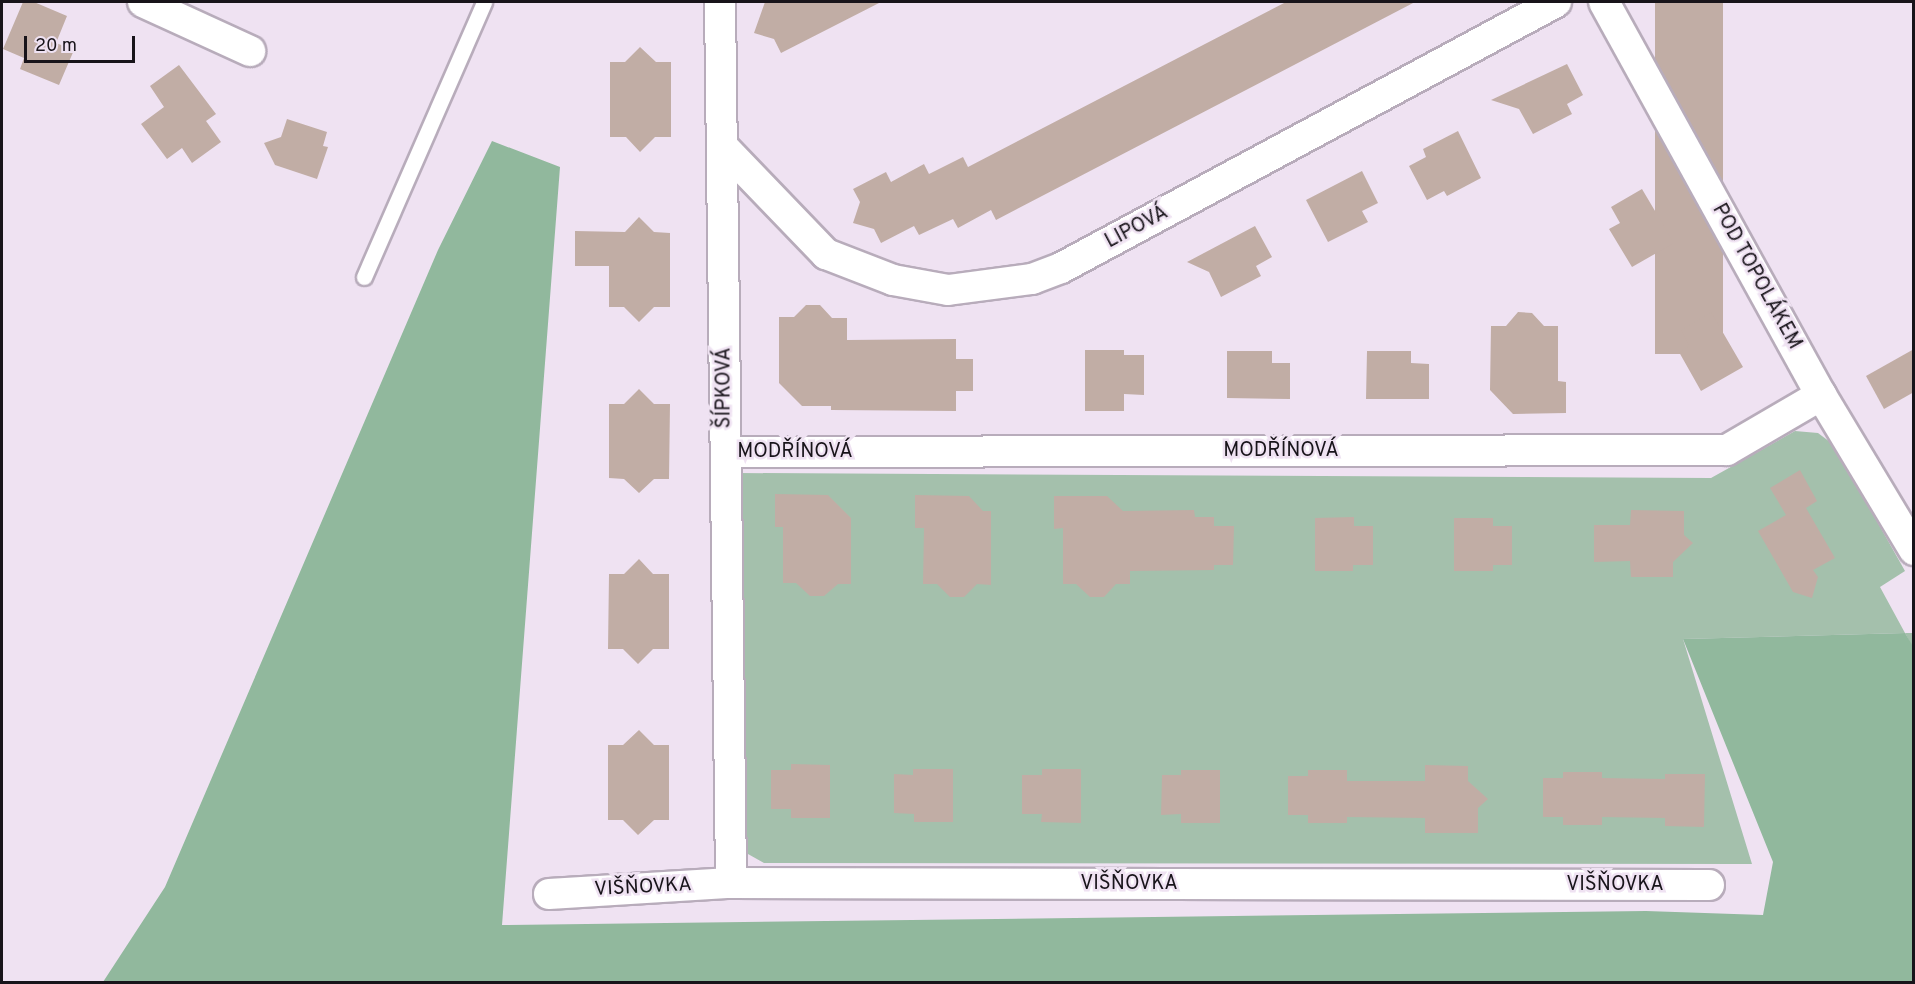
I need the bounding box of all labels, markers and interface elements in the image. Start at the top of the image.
scale bar [27,24,138,62]
text: 20 m [35,35,77,58]
street label: POD TOPOLÁKEM [1706,200,1806,354]
street label: LIPOVÁ [1101,201,1173,255]
street label: ŠÍPKOVÁ [713,348,737,428]
street label: MODŘÍNOVÁ [1223,439,1339,463]
street label: MODŘÍNOVÁ [737,440,853,464]
street label: VIŠŇOVKA [1080,872,1178,896]
street label: VIŠŇOVKA [594,873,692,903]
street label: VIŠŇOVKA [1566,873,1664,897]

